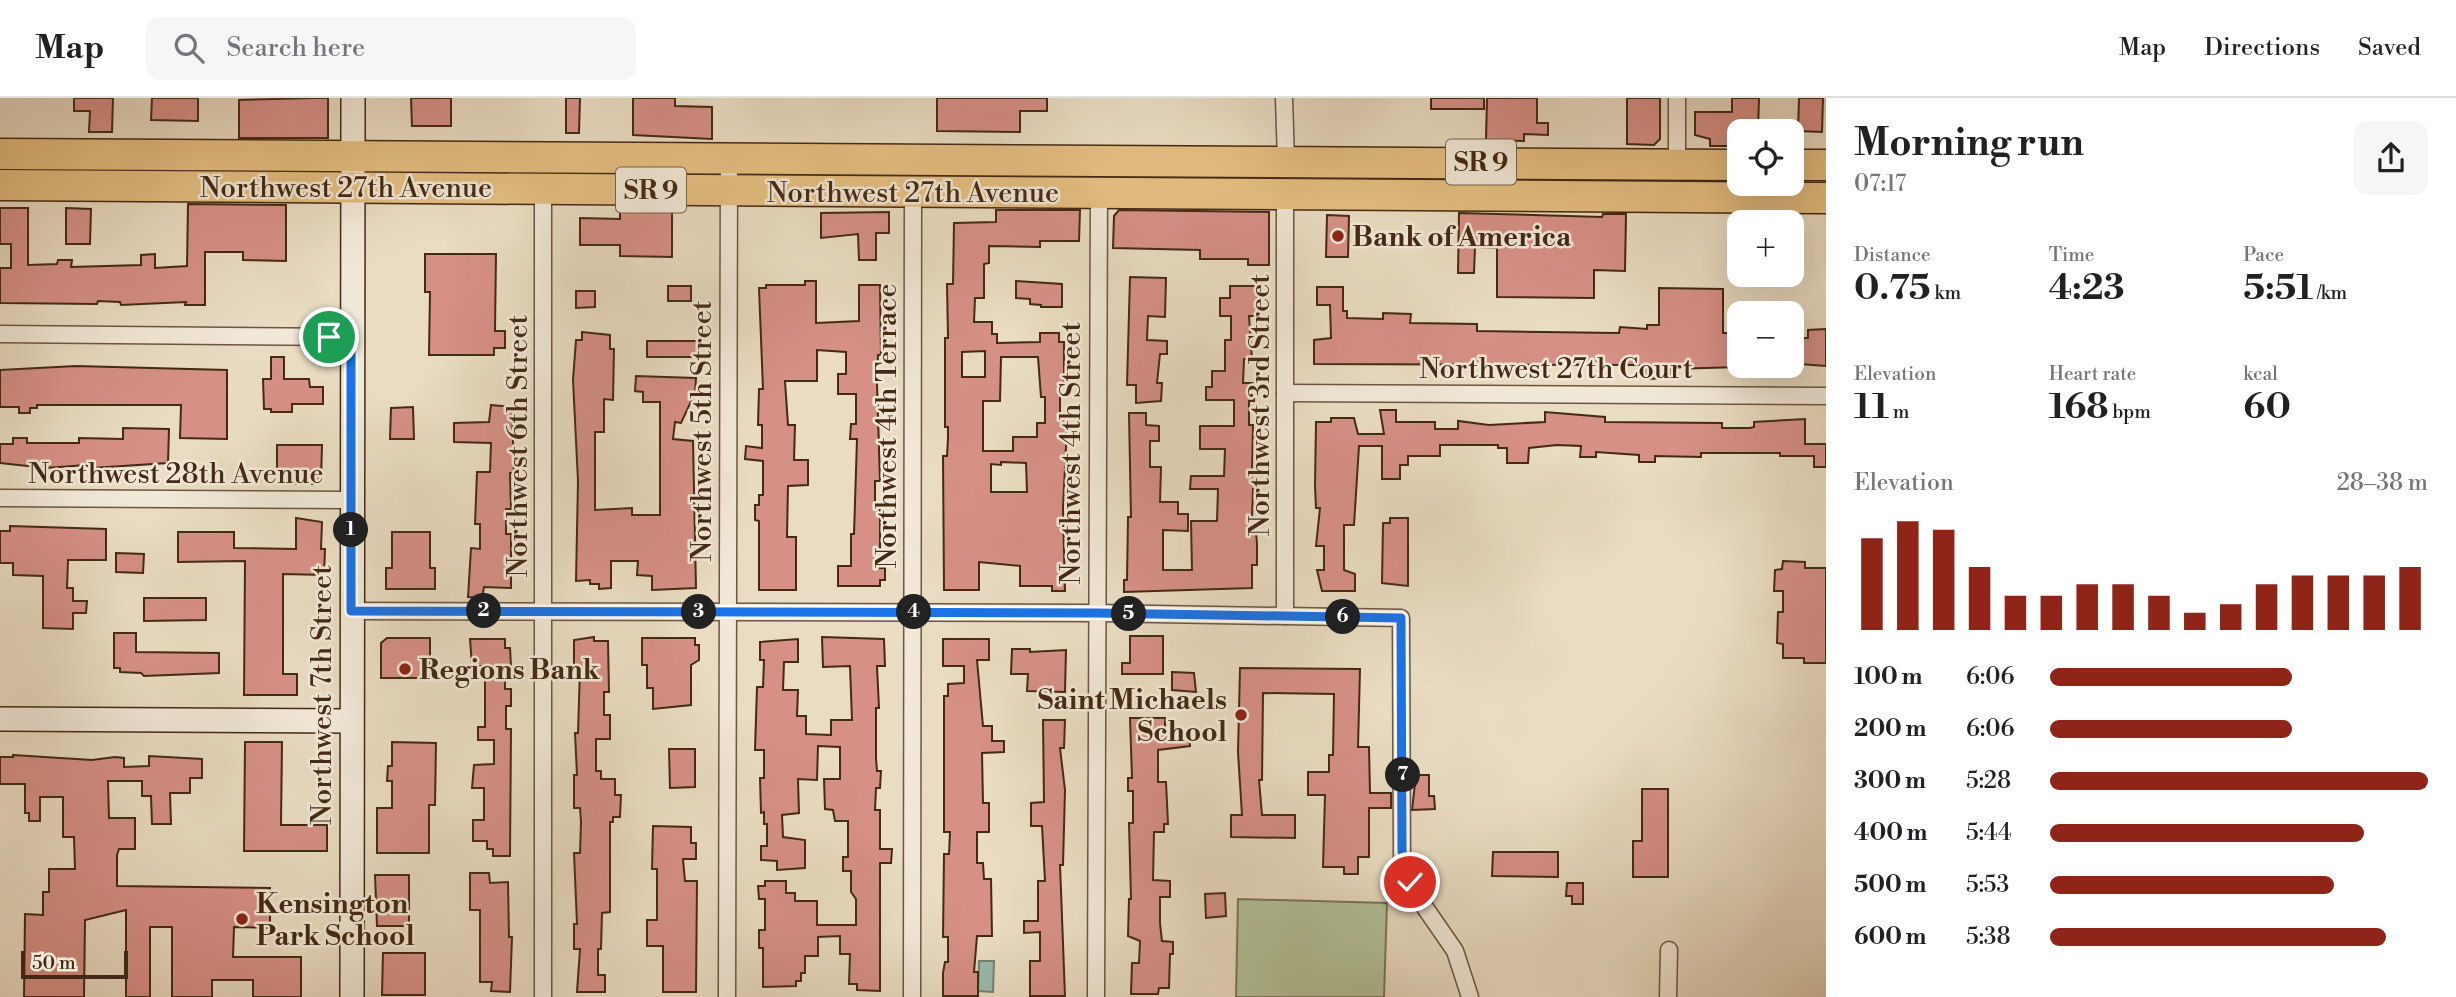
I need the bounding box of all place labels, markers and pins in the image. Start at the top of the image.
place label: Bank of America [1352,220,1572,255]
marker: Bank of America [1330,228,1346,244]
pin [299,307,359,367]
pin: 1 [334,512,368,548]
pin: 2 [466,594,502,628]
pin: 3 [682,594,716,630]
pin: 4 [897,594,932,630]
pin: 5 [1112,596,1146,632]
pin: 6 [1326,600,1360,634]
place label: Regions Bank [419,653,601,688]
marker: Regions Bank [397,661,413,677]
place label: Saint Michaels School [1037,683,1227,750]
marker: Saint Michaels School [1233,707,1249,723]
pin: 7 [1386,758,1420,792]
pin [1380,852,1440,912]
place label: Kensington Park School [256,887,415,954]
marker: Kensington Park School [234,911,250,927]

